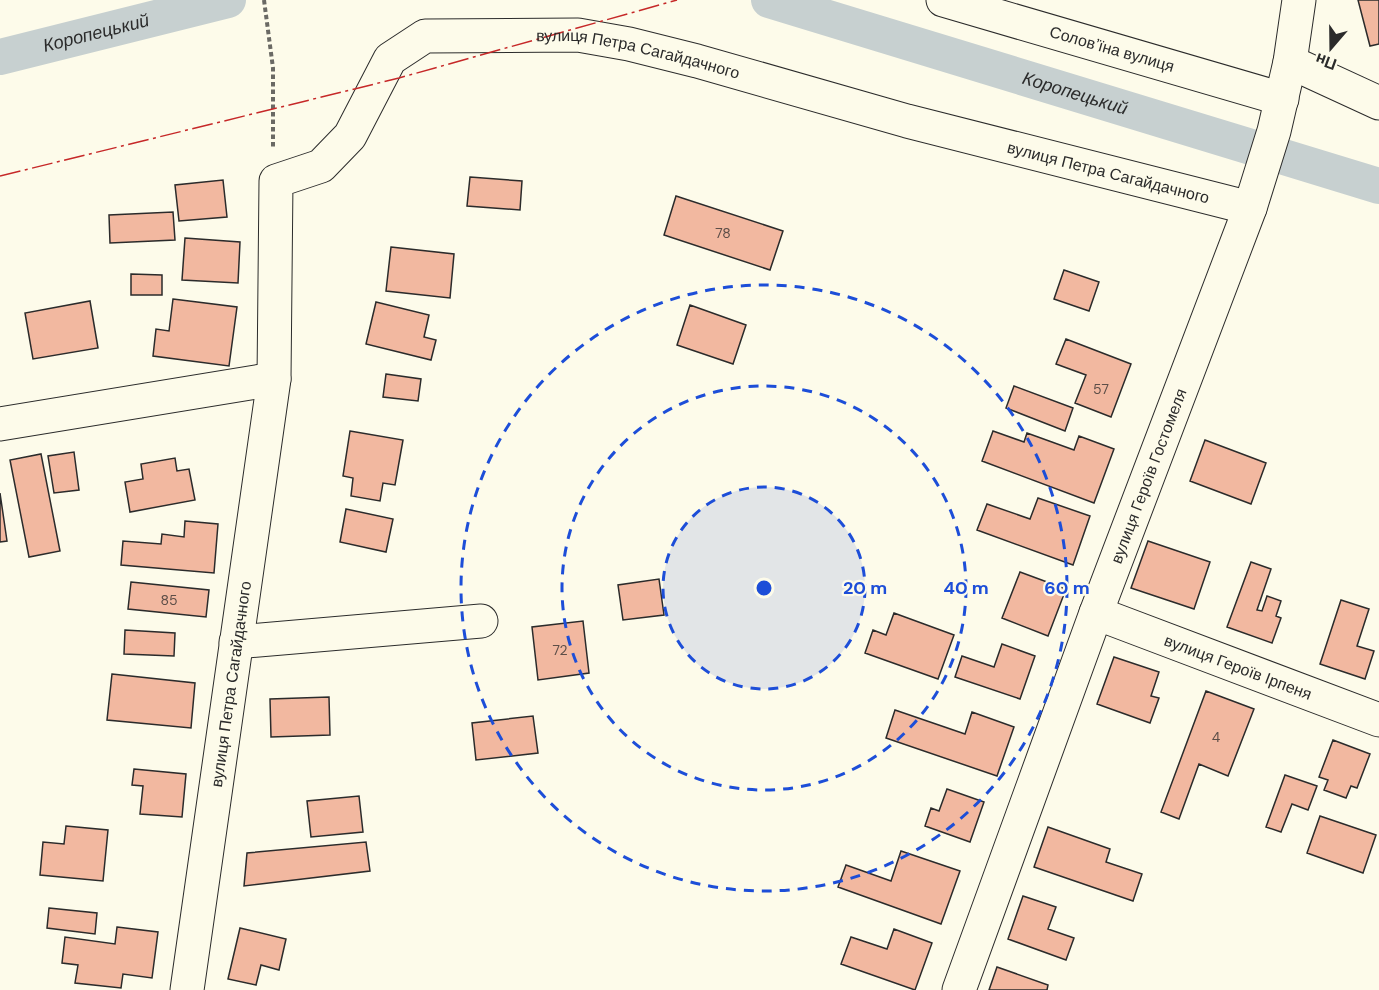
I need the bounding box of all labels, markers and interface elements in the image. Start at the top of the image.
water label: Коропецький [40,8,152,58]
north arrow [1301,18,1361,78]
street label: Соловʼїна вулиця [1047,21,1177,77]
street label: вулиця Петра Сагайдачного [536,24,742,83]
text: Пн [1313,48,1340,75]
water label: Коропецький [1020,66,1131,121]
street label: вулиця Петра Сагайдачного [1005,136,1212,208]
house number: 78 [715,224,731,242]
house number: 57 [1093,380,1109,398]
street label: вулиця Героїв Гостомеля [1105,385,1191,566]
text: 20 m [843,576,887,600]
text: 40 m [943,576,989,600]
text: 60 m [1044,576,1090,600]
centre of rings [754,578,774,598]
street label: вулиця Петра Сагайдачного [206,580,256,788]
house number: 85 [160,591,178,609]
street label: вулиця Героїв Ірпеня [1161,629,1315,704]
house number: 72 [552,641,568,659]
house number: 4 [1212,728,1221,746]

